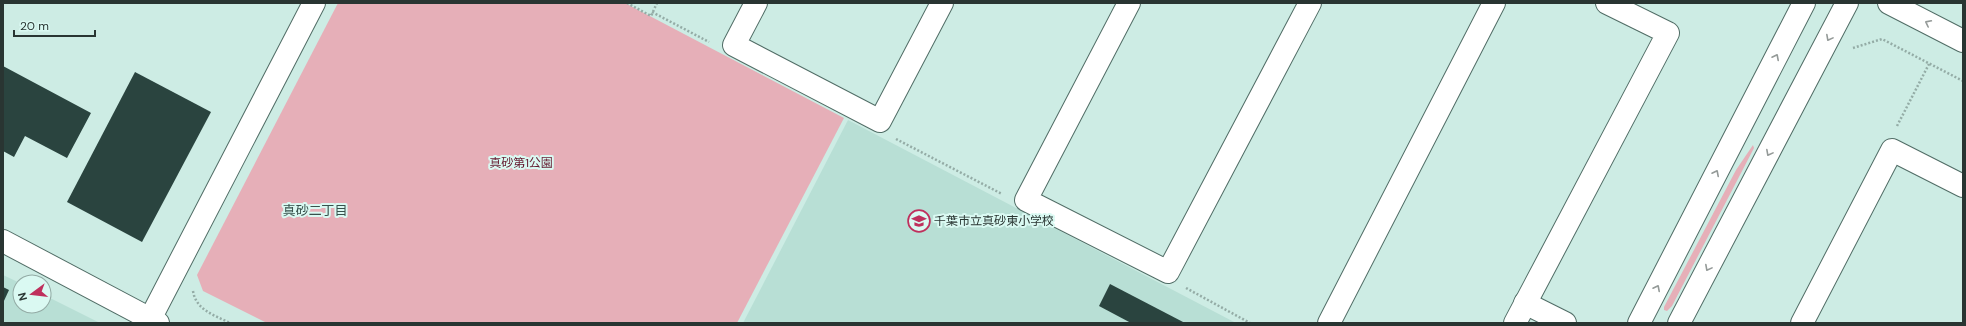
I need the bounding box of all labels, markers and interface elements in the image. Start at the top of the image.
scale bar [14,12,95,38]
text: 20 m [20,18,49,34]
one-way arrow [1925,20,1933,28]
one-way arrow [1826,33,1834,41]
one-way arrow [1771,54,1779,62]
one-way arrow [1766,149,1773,156]
park label: 真砂第1公園 [489,155,553,171]
one-way arrow [1712,170,1719,177]
district label: 真砂二丁目 [282,202,348,219]
school or university icon: 千葉市立真砂東小学校 [906,208,932,234]
place label: 千葉市立真砂東小学校 [934,213,1054,229]
one-way arrow [1705,264,1713,271]
north arrow [12,274,52,314]
one-way arrow [1652,285,1659,293]
text: N [15,291,30,302]

